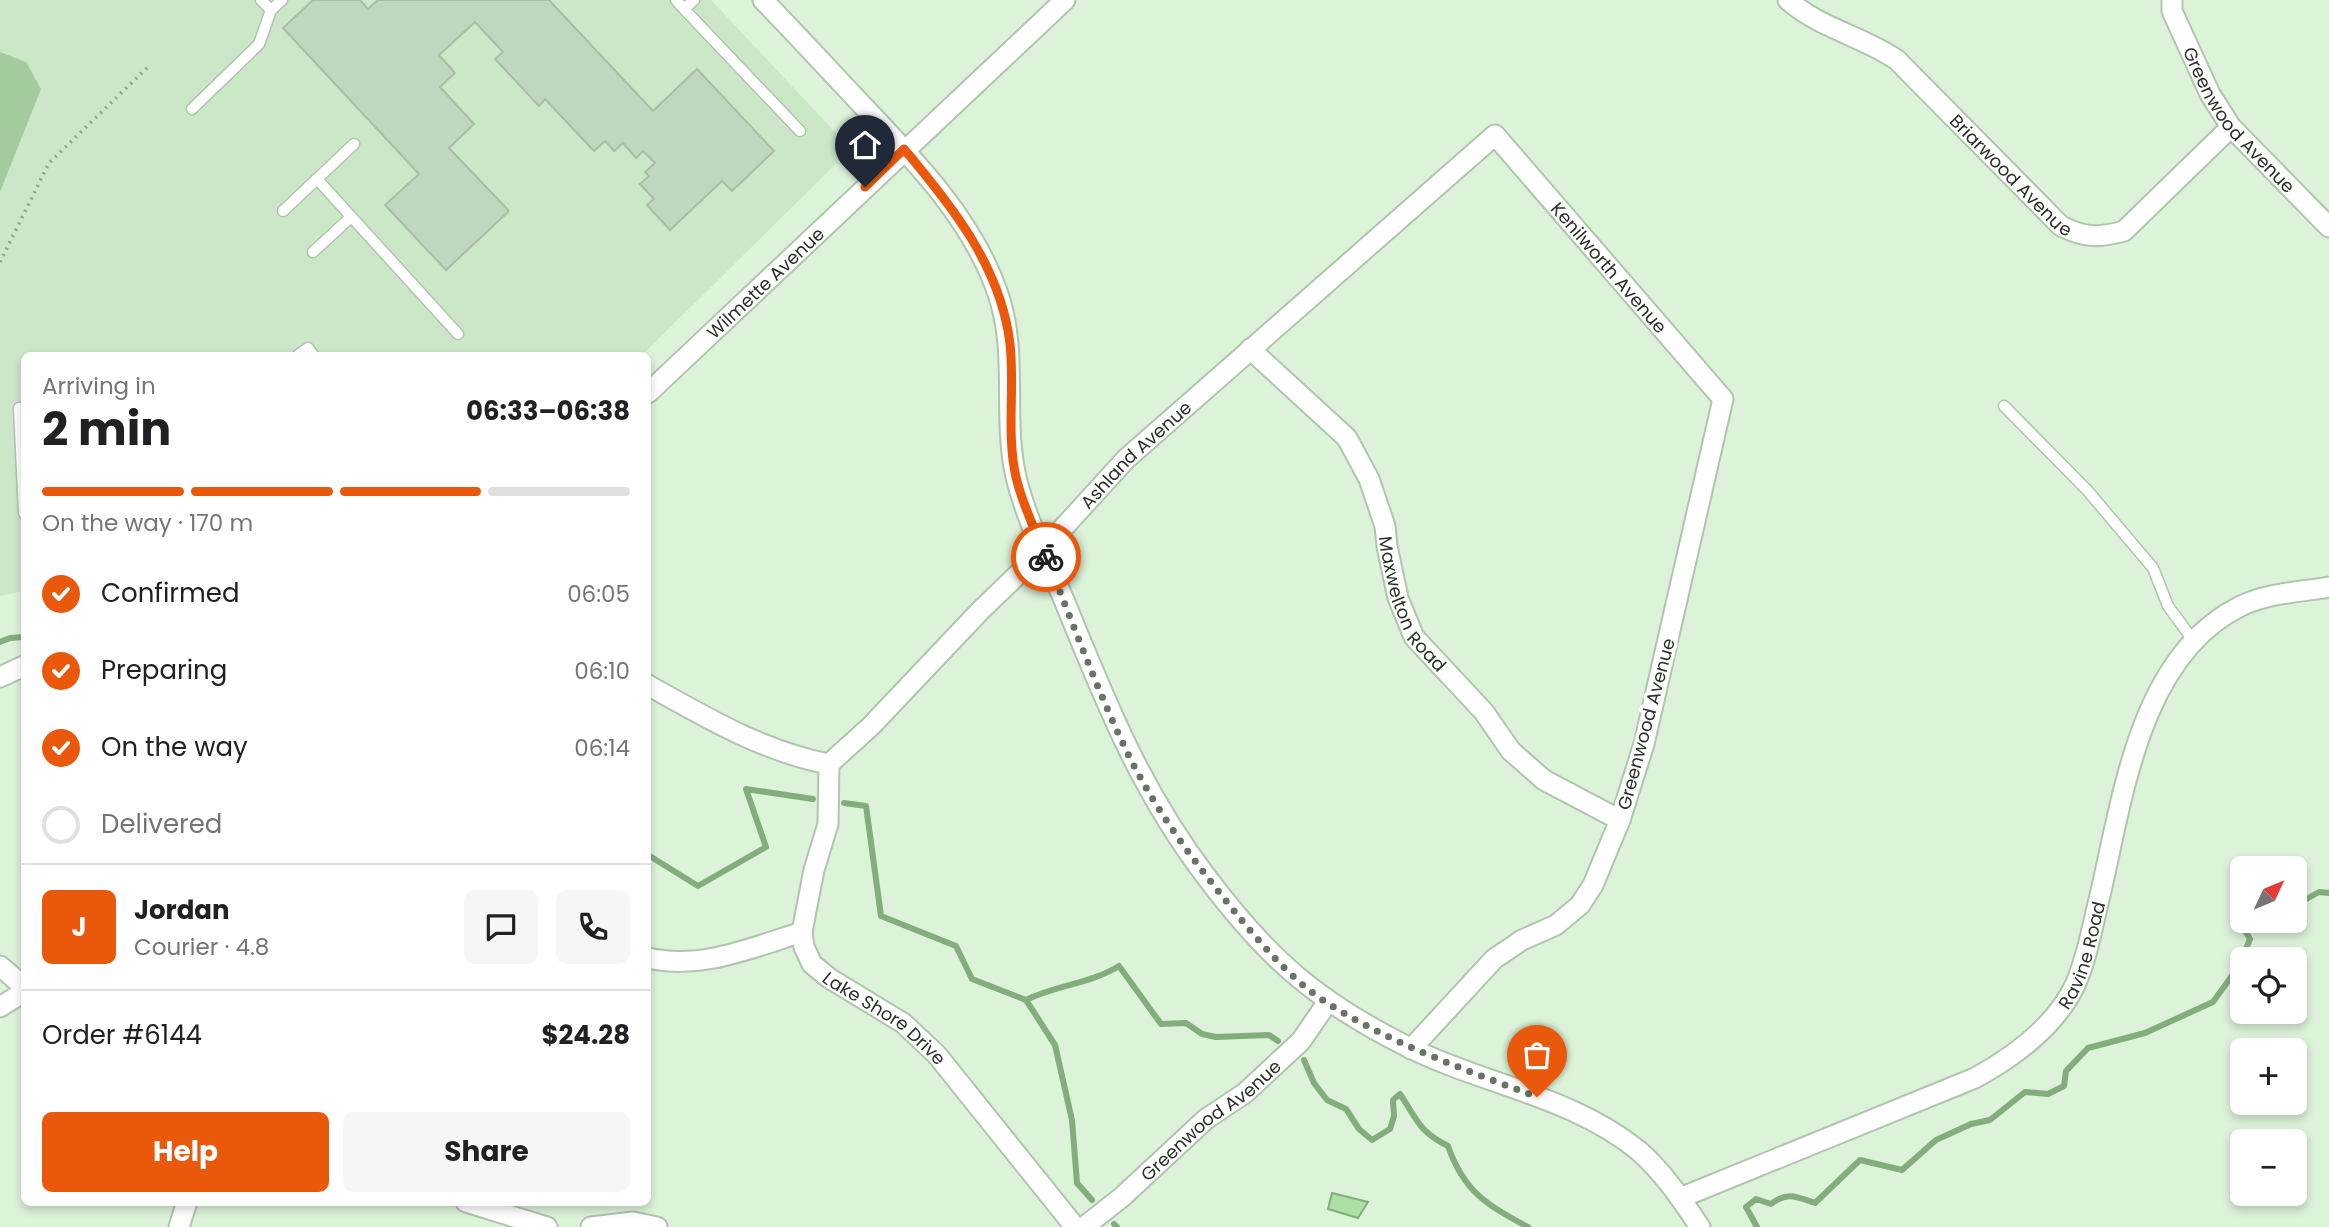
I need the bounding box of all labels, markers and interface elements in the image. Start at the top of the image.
street label: Greenwood Avenue [2177,43,2301,198]
street label: Briarwood Avenue [1945,108,2076,242]
pin [835,115,895,187]
icon: home [846,126,884,164]
street label: Kenilworth Avenue [1546,196,1673,338]
street label: Wilmette Avenue [701,221,829,344]
text: Arriving in [42,370,156,402]
text: 06:33–06:38 [466,393,630,429]
street label: Ashland Avenue [1074,395,1197,514]
text: 2 min [42,397,171,461]
text: On the way · 170 m [42,507,253,539]
courier [1011,522,1081,592]
street label: Maxwelton Road [1374,535,1452,677]
icon: bike [1027,538,1065,576]
icon: check [42,575,80,613]
text: Confirmed [101,575,239,611]
text: 06:05 [567,578,630,610]
street label: Greenwood Avenue [1611,635,1681,813]
icon: check [42,652,80,690]
text: Preparing [101,652,227,688]
text: 06:10 [574,655,630,687]
icon: check [42,729,80,767]
text: On the way [101,729,248,765]
text: 06:14 [574,732,630,764]
text: Delivered [101,806,222,842]
north arrow [2230,856,2306,933]
map controls [2230,856,2307,1206]
button: chat [464,890,538,964]
button: phone [556,890,630,964]
text: Jordan [134,892,230,928]
street label: Ravine Road [2052,899,2111,1014]
text: J [71,909,87,945]
text: Courier · 4.8 [134,931,269,963]
button: locate [2230,947,2307,1024]
street label: Lake Shore Drive [818,965,952,1070]
text: Order #6144 [42,1017,202,1053]
text: $24.28 [541,1017,630,1053]
pin [1507,1025,1567,1097]
icon: bag [1518,1036,1556,1074]
button: + [2230,1038,2307,1115]
street label: Greenwood Avenue [1135,1053,1286,1186]
button: Help [42,1112,329,1192]
button: Share [343,1112,630,1192]
button: − [2230,1129,2307,1206]

